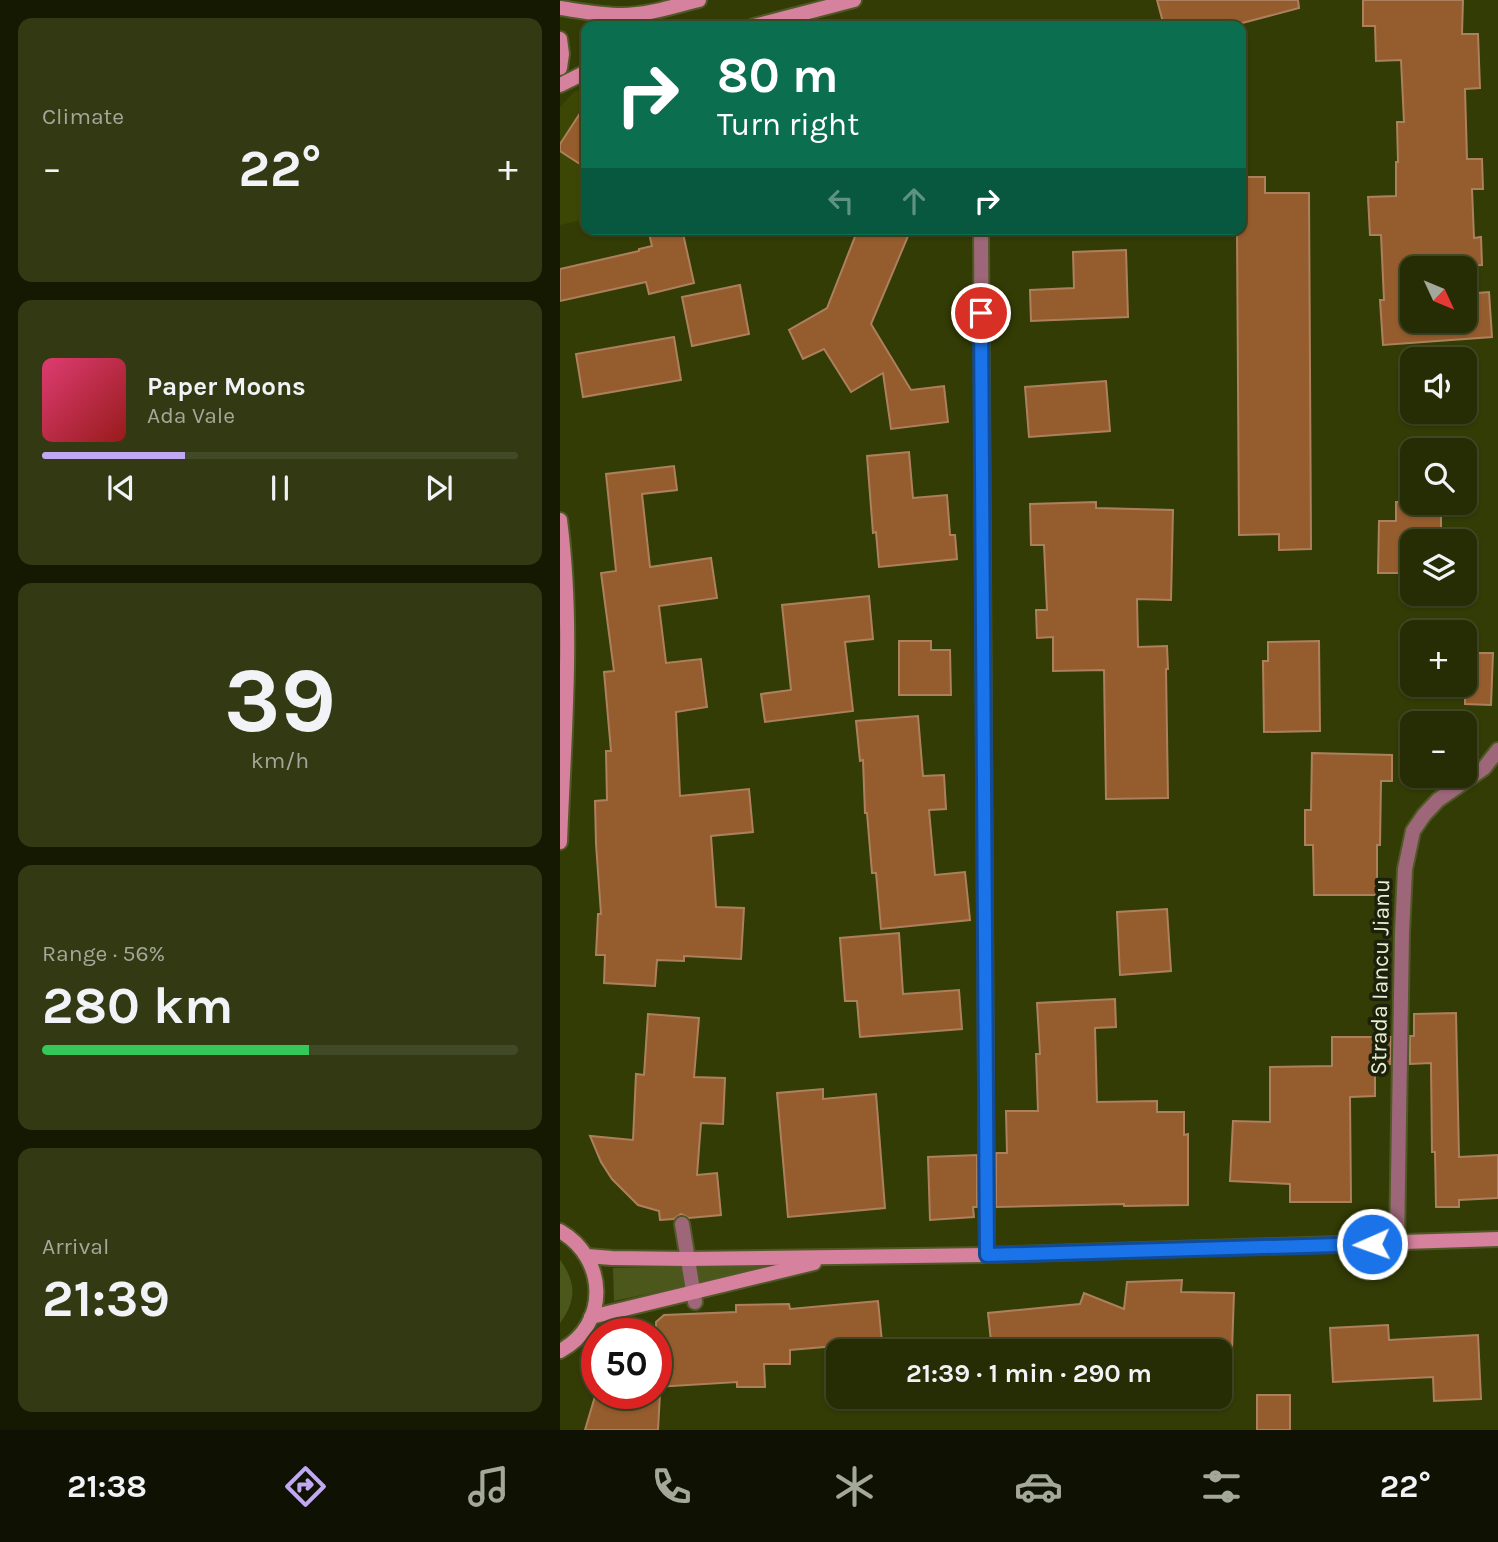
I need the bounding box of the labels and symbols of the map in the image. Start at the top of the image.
north arrow [1400,256,1477,332]
pin [951,283,1011,343]
street label: Strada Iancu Jianu [1365,879,1395,1075]
position arrow [1335,1207,1409,1281]
speed limit sign: 50 [581,1318,672,1409]

